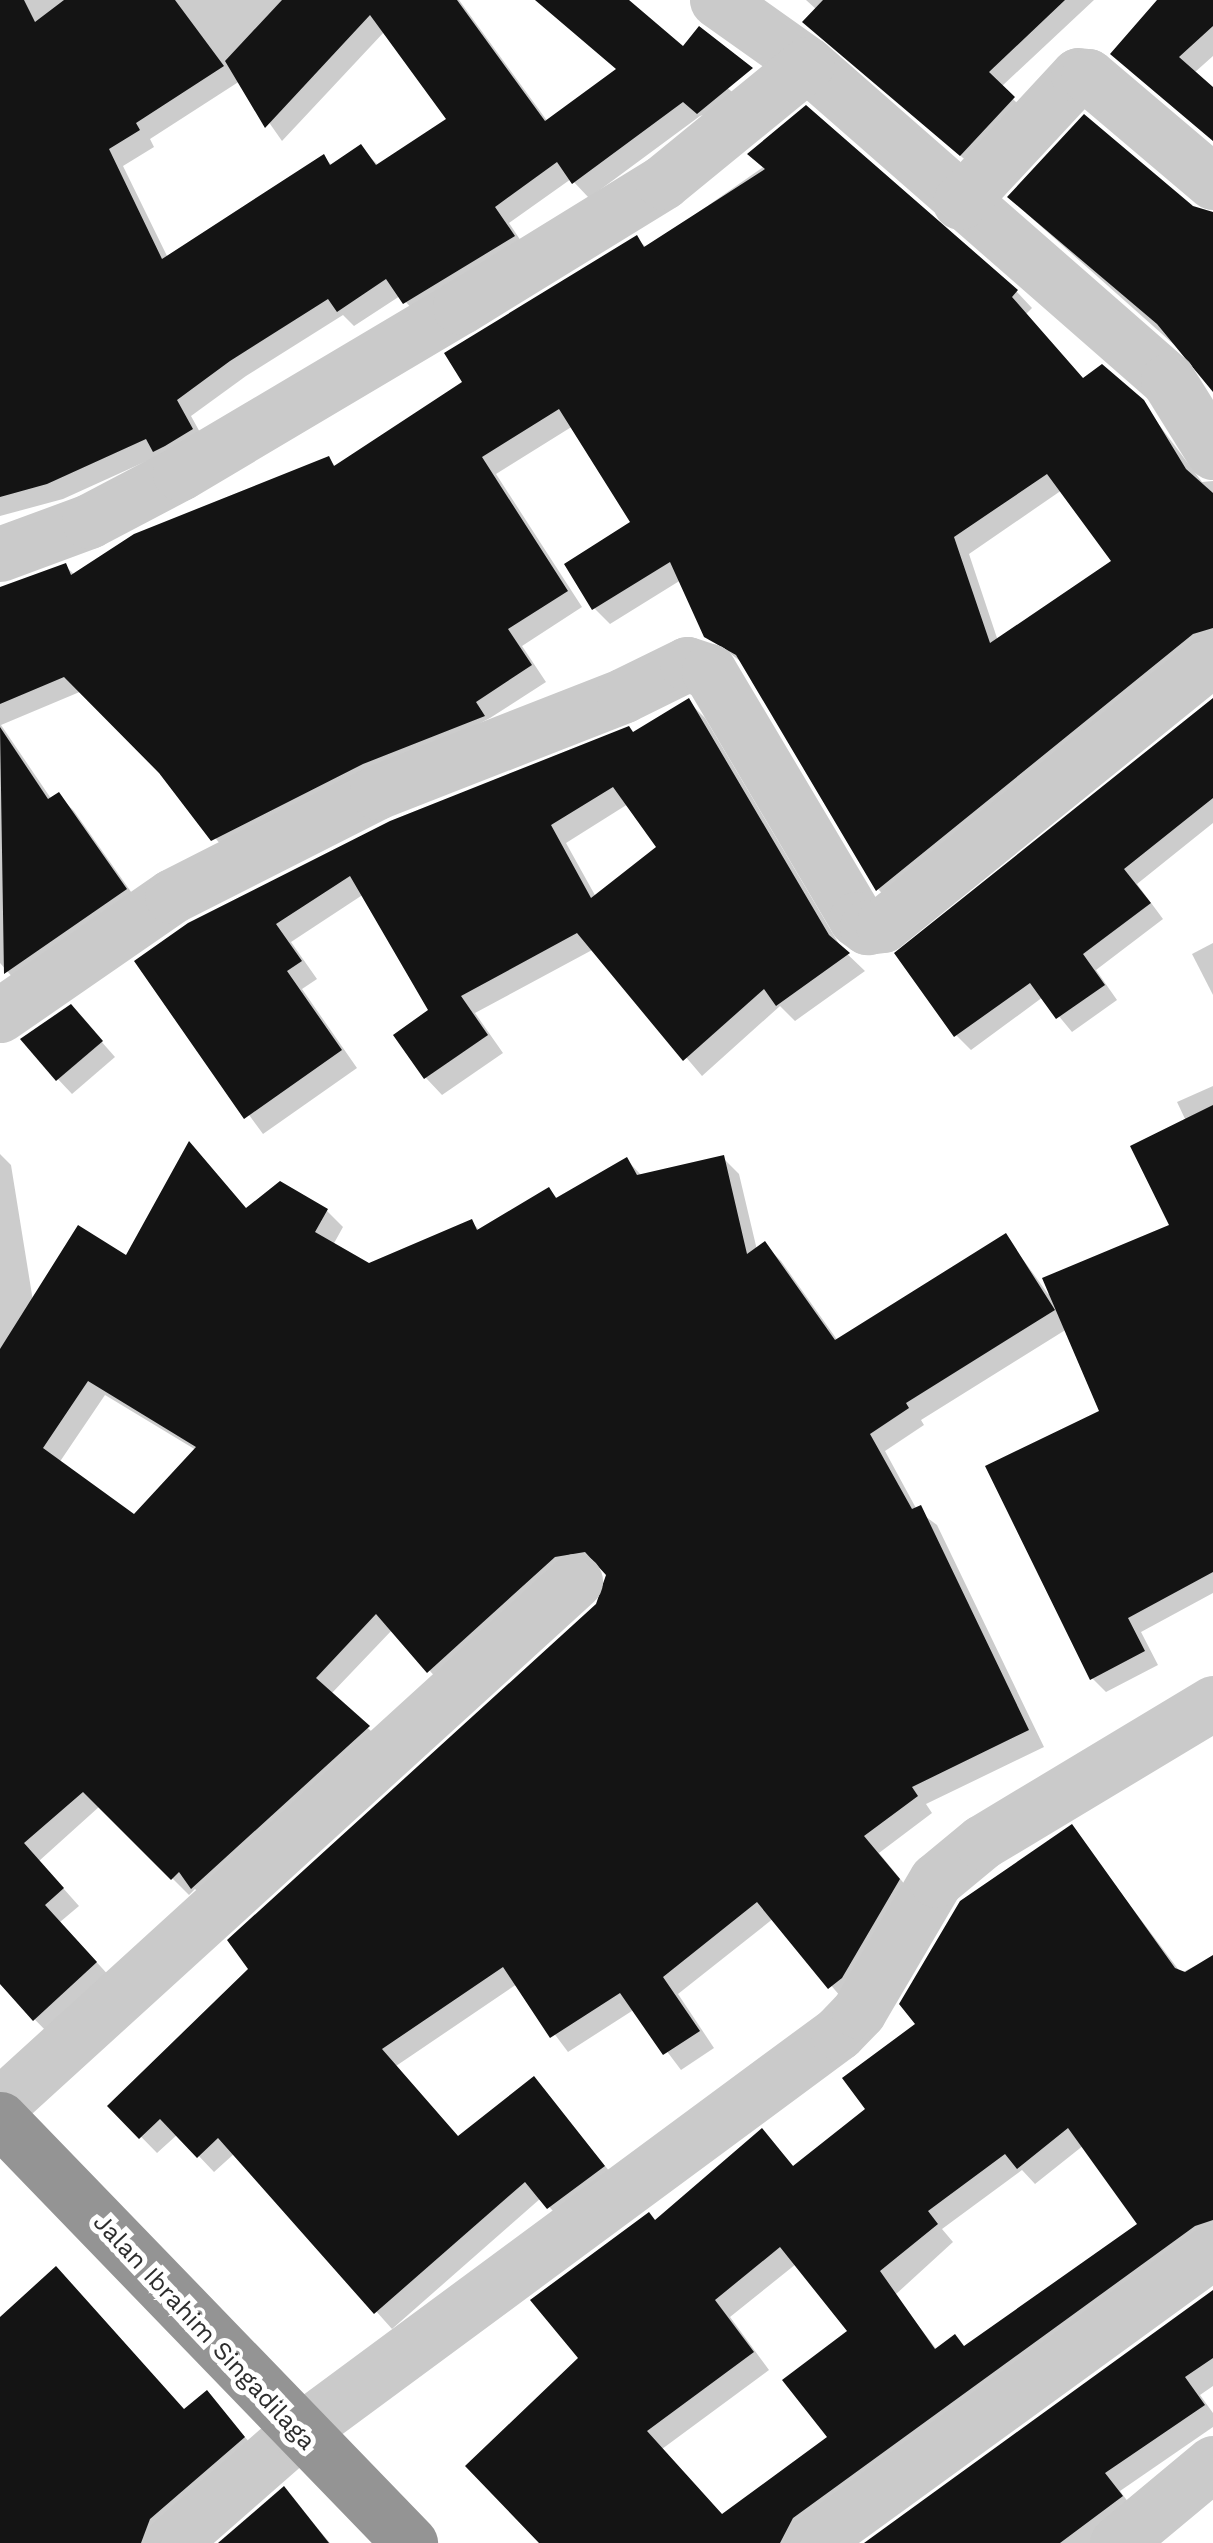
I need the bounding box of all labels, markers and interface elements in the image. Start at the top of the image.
street label: Jalan Ibrahim Singadilaga [87,2208,321,2456]

